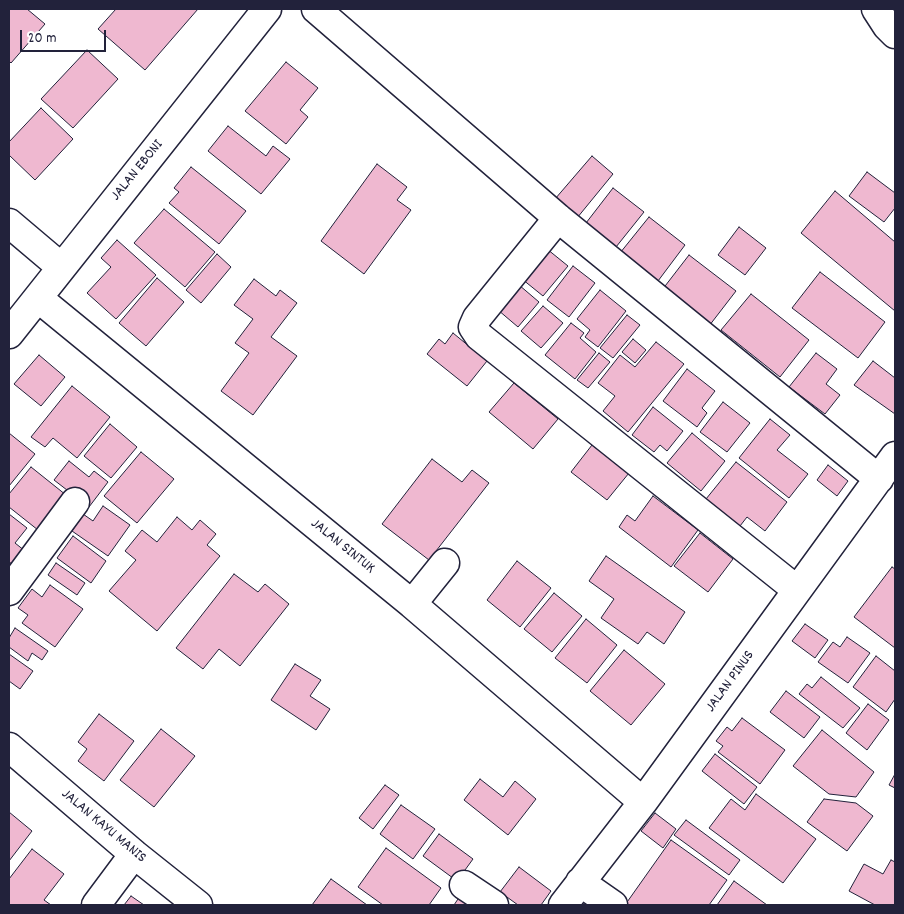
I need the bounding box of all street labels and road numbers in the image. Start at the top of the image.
street label: JALAN EBONI [108,137,168,205]
street label: JALAN SINTUK [306,516,378,578]
street label: JALAN PINUS [703,648,759,716]
street label: JALAN KAYU MANIS [57,786,149,868]

